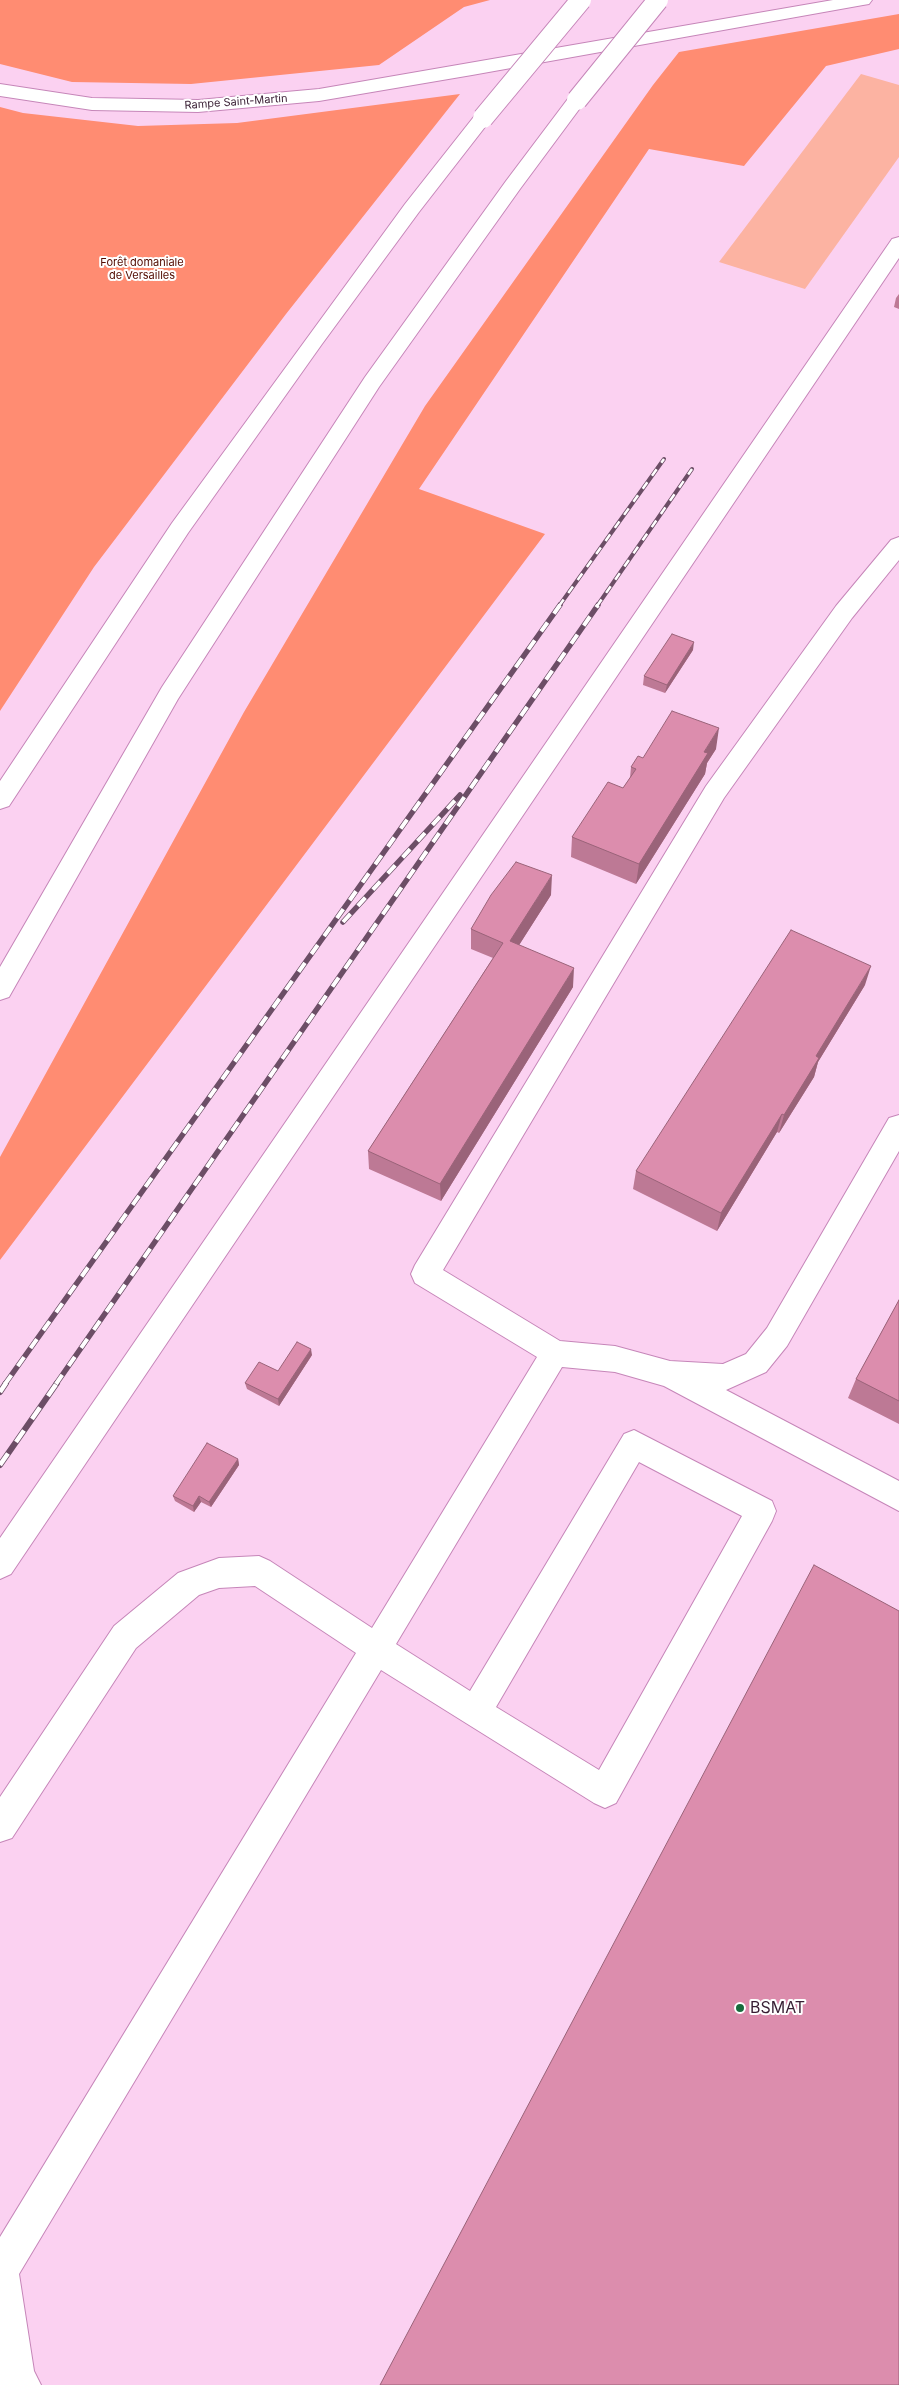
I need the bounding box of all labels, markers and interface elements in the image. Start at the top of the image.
street label: Rampe Saint-Martin [184,92,288,112]
park label: Forêt domaniale de Versailles [100,256,184,282]
place label: BSMAT [750,1998,805,2018]
marker: BSMAT [734,2002,746,2014]

